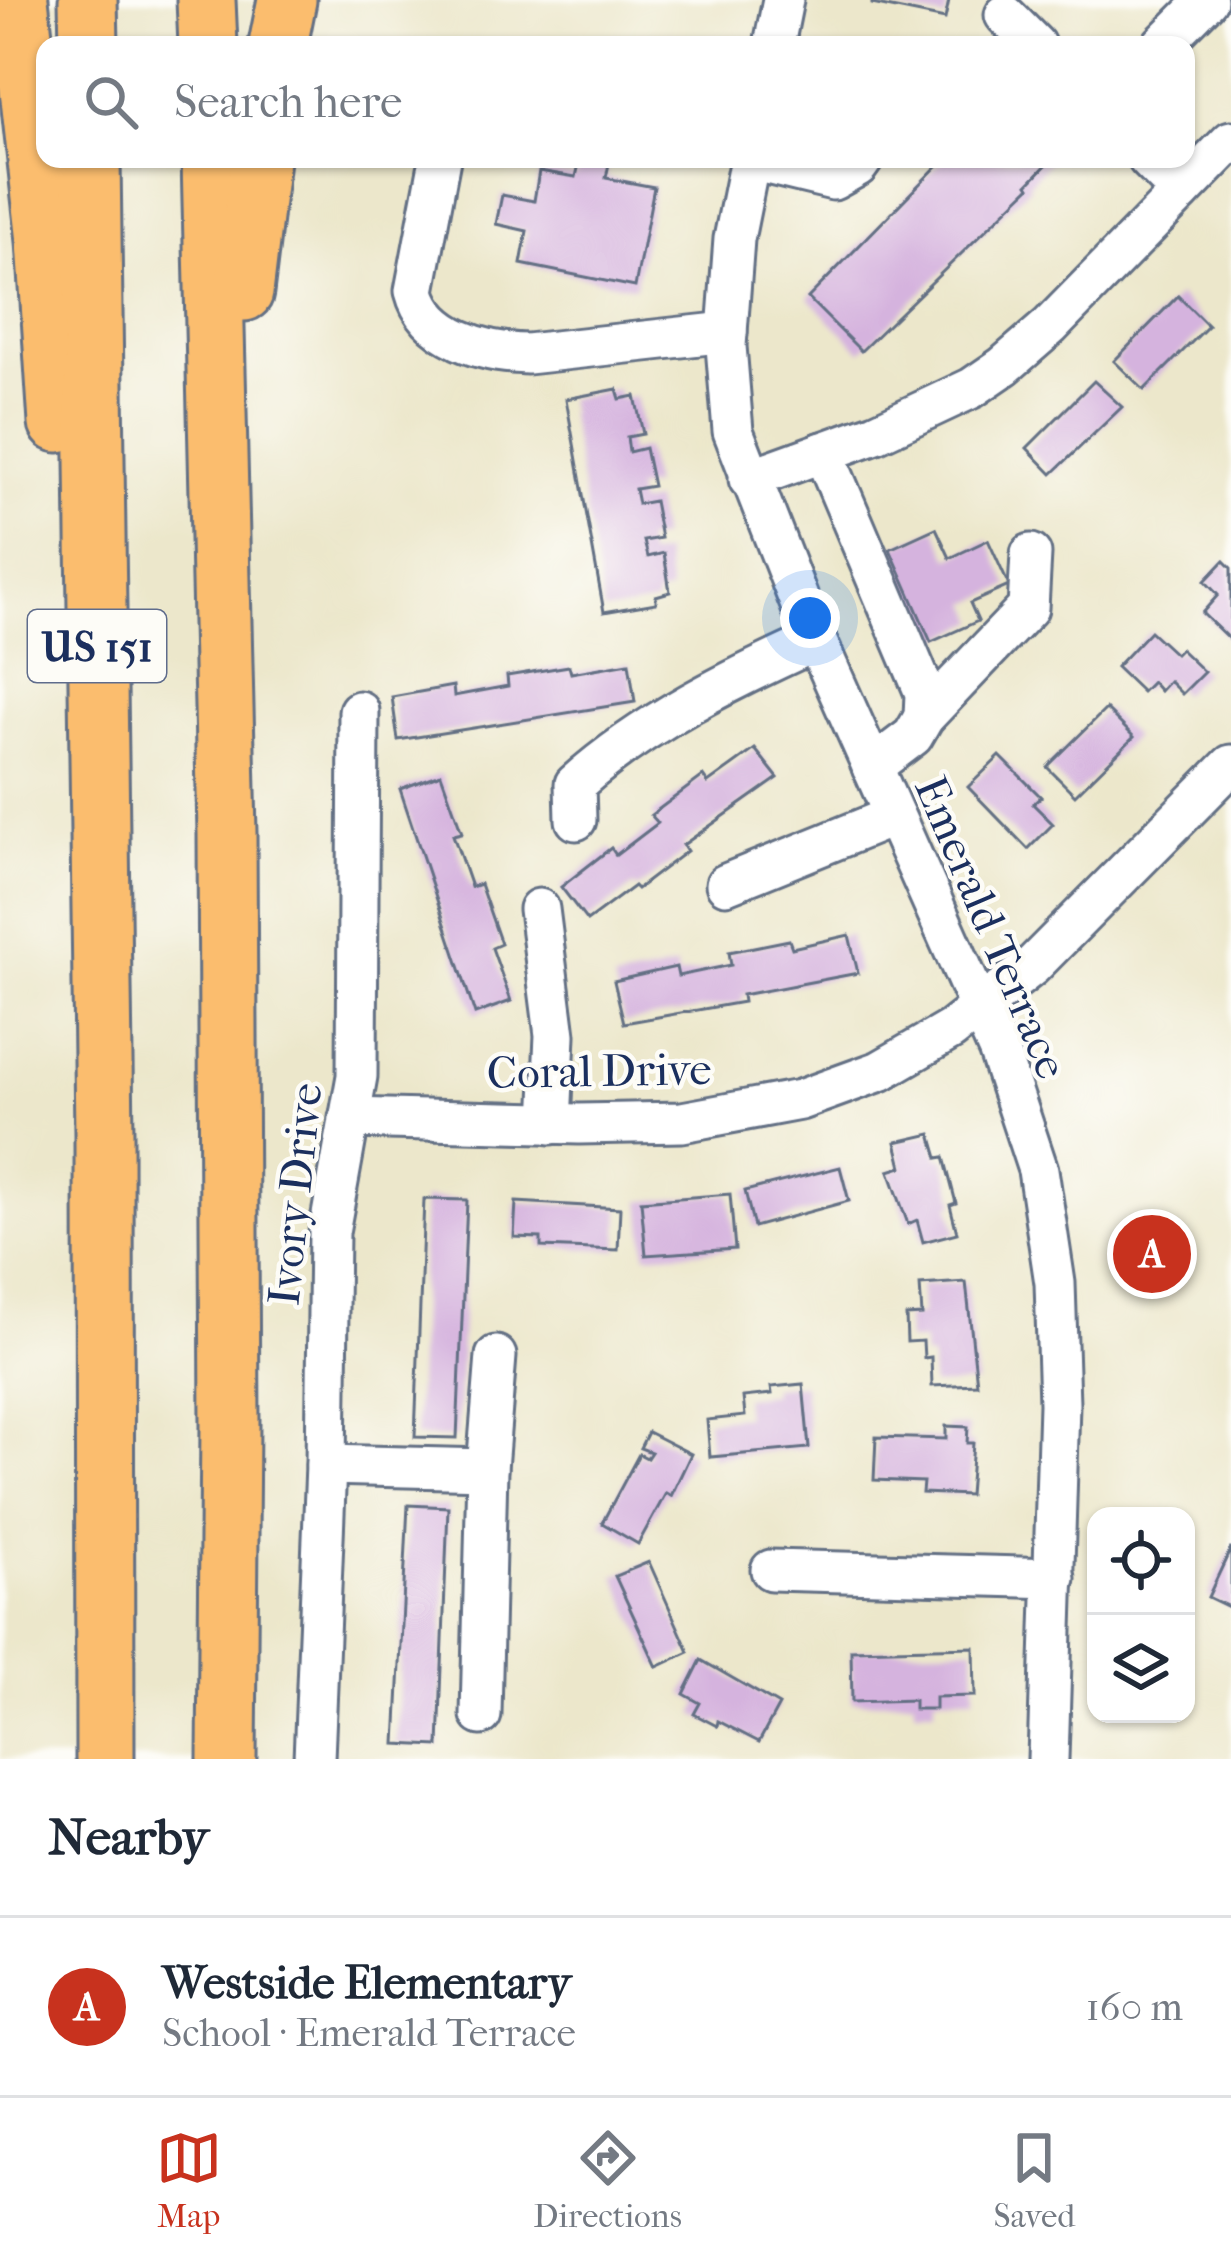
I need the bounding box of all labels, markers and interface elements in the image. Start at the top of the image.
search box [36,36,1195,168]
icon: search [78,69,144,135]
text: Search here [174,76,402,129]
your location [780,588,840,648]
road number: US 151 [28,610,166,682]
street label: Emerald Terrace [903,768,1078,1087]
street label: Coral Drive [486,1043,712,1100]
street label: Ivory Drive [257,1080,334,1308]
pin: A [1113,1209,1191,1299]
map controls [1087,1507,1195,1723]
button: locate [1087,1507,1195,1615]
button: layers [1087,1615,1195,1723]
text: Nearby [48,1807,209,1867]
text: Westside Elementary [162,1957,571,2010]
text: A [74,1984,100,2030]
text: 160 m [1086,1984,1183,2030]
text: School · Emerald Terrace [162,2010,576,2056]
tab: Map [156,2125,222,2236]
tab: Directions [533,2125,682,2236]
tab: Saved [993,2125,1075,2236]

